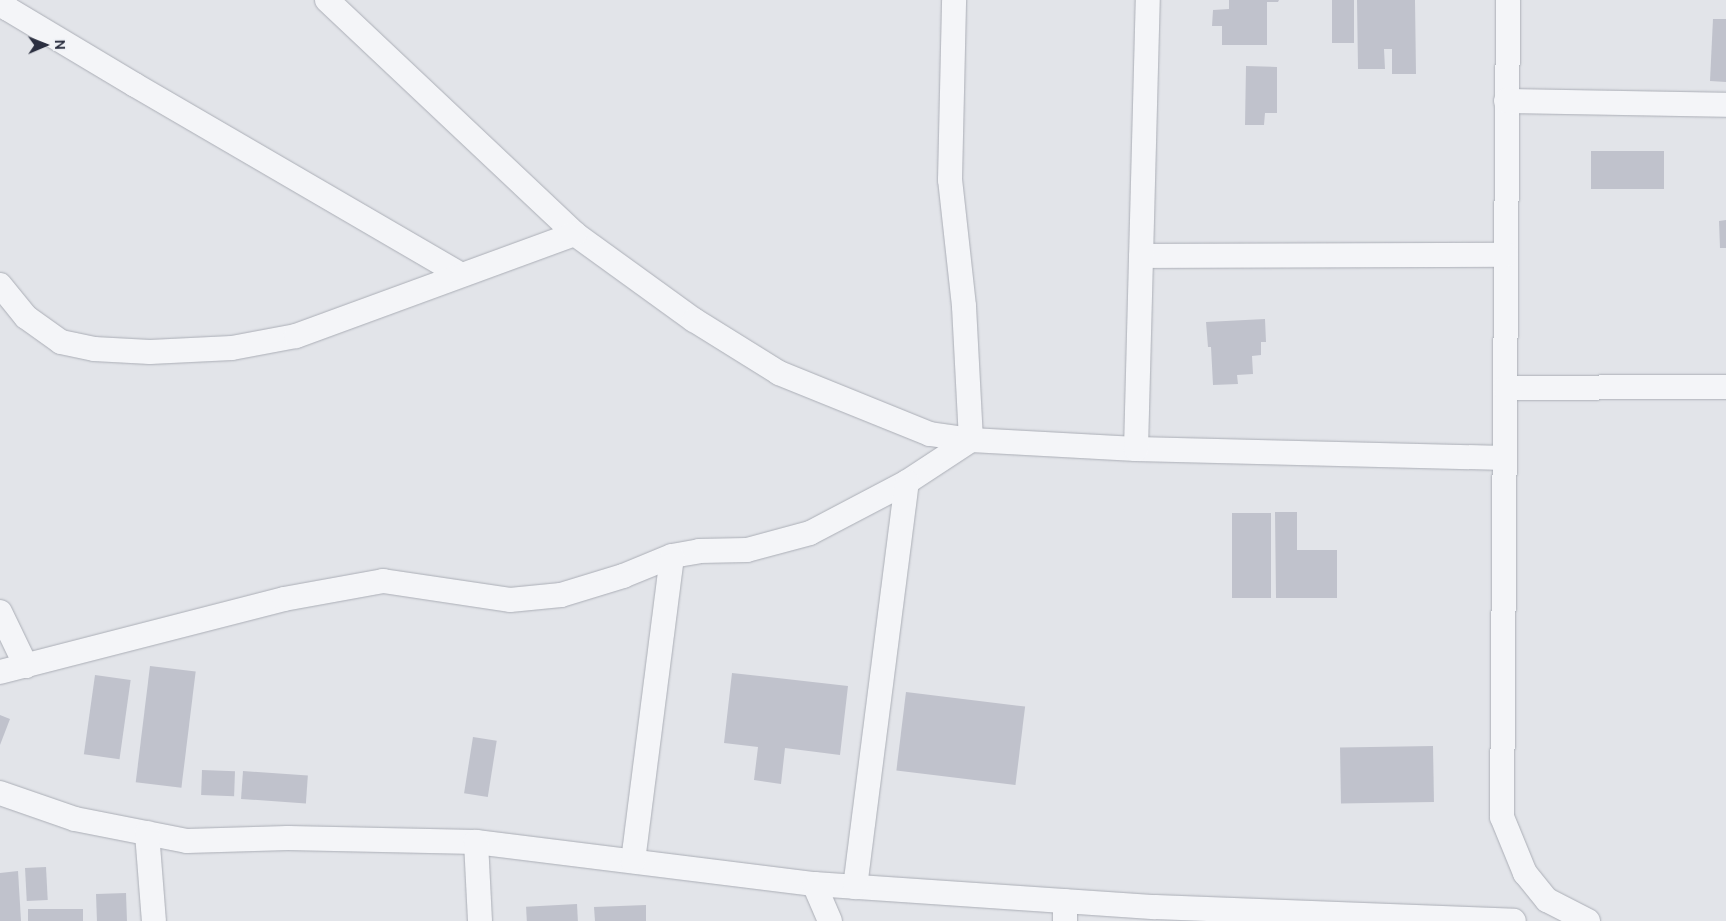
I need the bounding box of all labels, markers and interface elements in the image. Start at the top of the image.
north arrow [20,20,70,70]
text: N [52,39,68,50]

